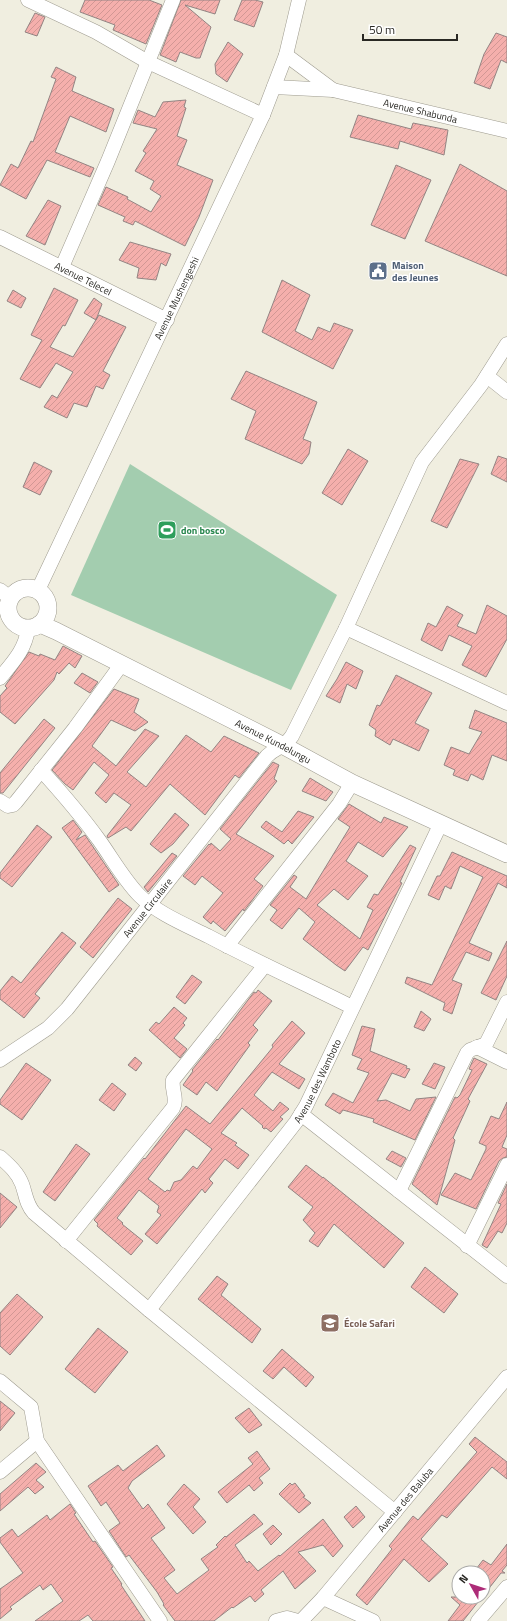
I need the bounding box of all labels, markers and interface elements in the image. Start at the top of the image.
scale bar [363,16,457,42]
text: 50 m [369,20,395,39]
street label: Avenue Shabunda [382,95,459,127]
street label: Avenue Mushengeshi [150,254,202,342]
street label: Avenue Telecel [52,258,114,299]
place label: Maison des Jeunes [392,258,439,285]
public building icon: Maison des Jeunes [367,260,389,282]
sports icon: don bosco [156,519,178,541]
place label: don bosco [181,523,225,538]
street label: Avenue Kundelungu [233,715,314,767]
street label: Avenue Circulaire [119,874,176,940]
street label: Avenue des Wamboto [290,1036,344,1126]
school or university icon: École Safari [319,1312,341,1334]
place label: École Safari [344,1316,395,1331]
street label: Avenue des Baluba [374,1464,436,1535]
north arrow [451,1565,491,1605]
text: N [455,1571,472,1587]

